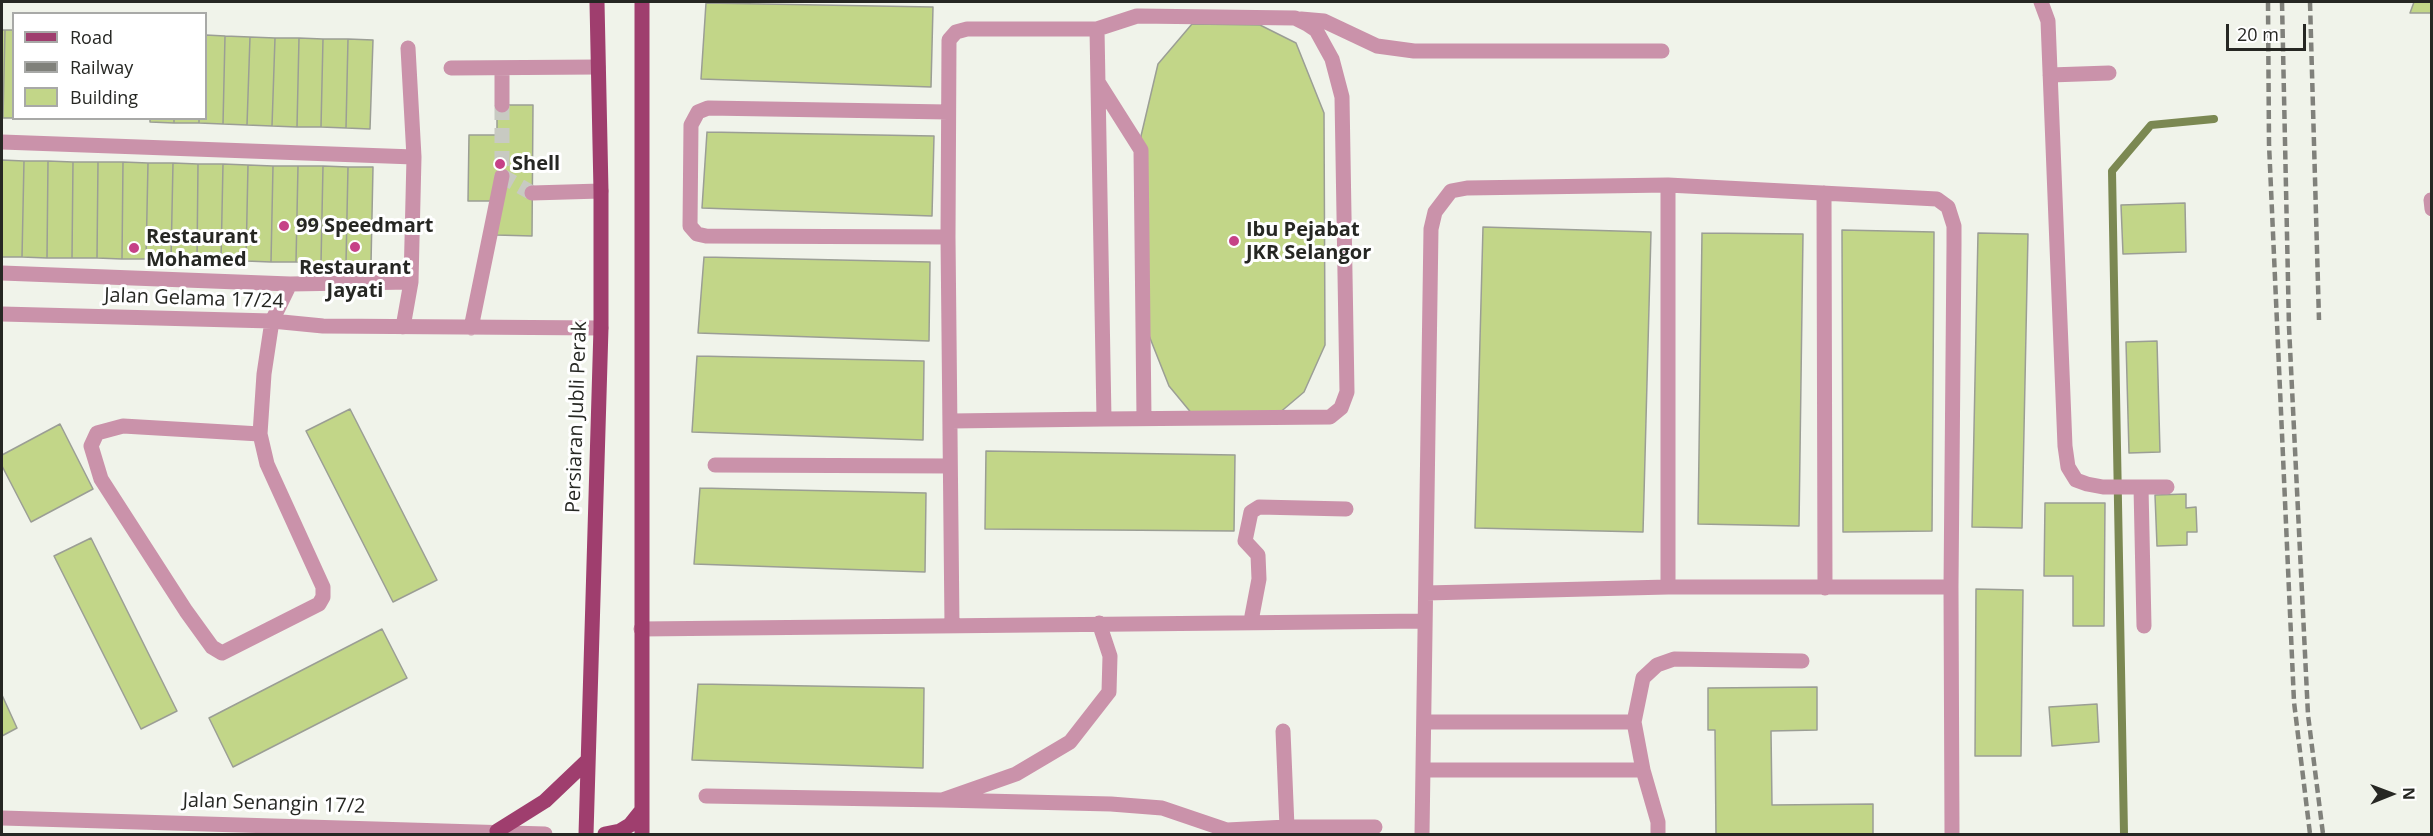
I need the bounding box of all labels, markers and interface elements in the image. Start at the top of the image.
legend [12,12,207,120]
scale bar [2229,12,2308,50]
text: 20 m [2237,22,2279,46]
text: Road [70,25,113,49]
text: Railway [70,55,133,79]
text: Building [70,85,138,109]
place label: Shell [512,152,560,176]
marker: Shell [493,157,507,171]
place label: 99 Speedmart [296,214,434,238]
place label: Ibu Pejabat JKR Selangor [1246,218,1371,265]
marker: 99 Speedmart [277,219,291,233]
place label: Restaurant Mohamed [146,225,258,272]
marker: Ibu Pejabat JKR Selangor [1227,234,1241,248]
marker: Restaurant Jayati [348,240,362,254]
marker: Restaurant Mohamed [127,241,141,255]
place label: Restaurant Jayati [299,256,411,303]
street label: Jalan Gelama 17/24 [104,284,284,314]
street label: Persiaran Jubli Perak [562,321,592,513]
north arrow [2361,764,2421,824]
text: N [2398,787,2420,800]
street label: Jalan Senangin 17/2 [182,789,366,819]

